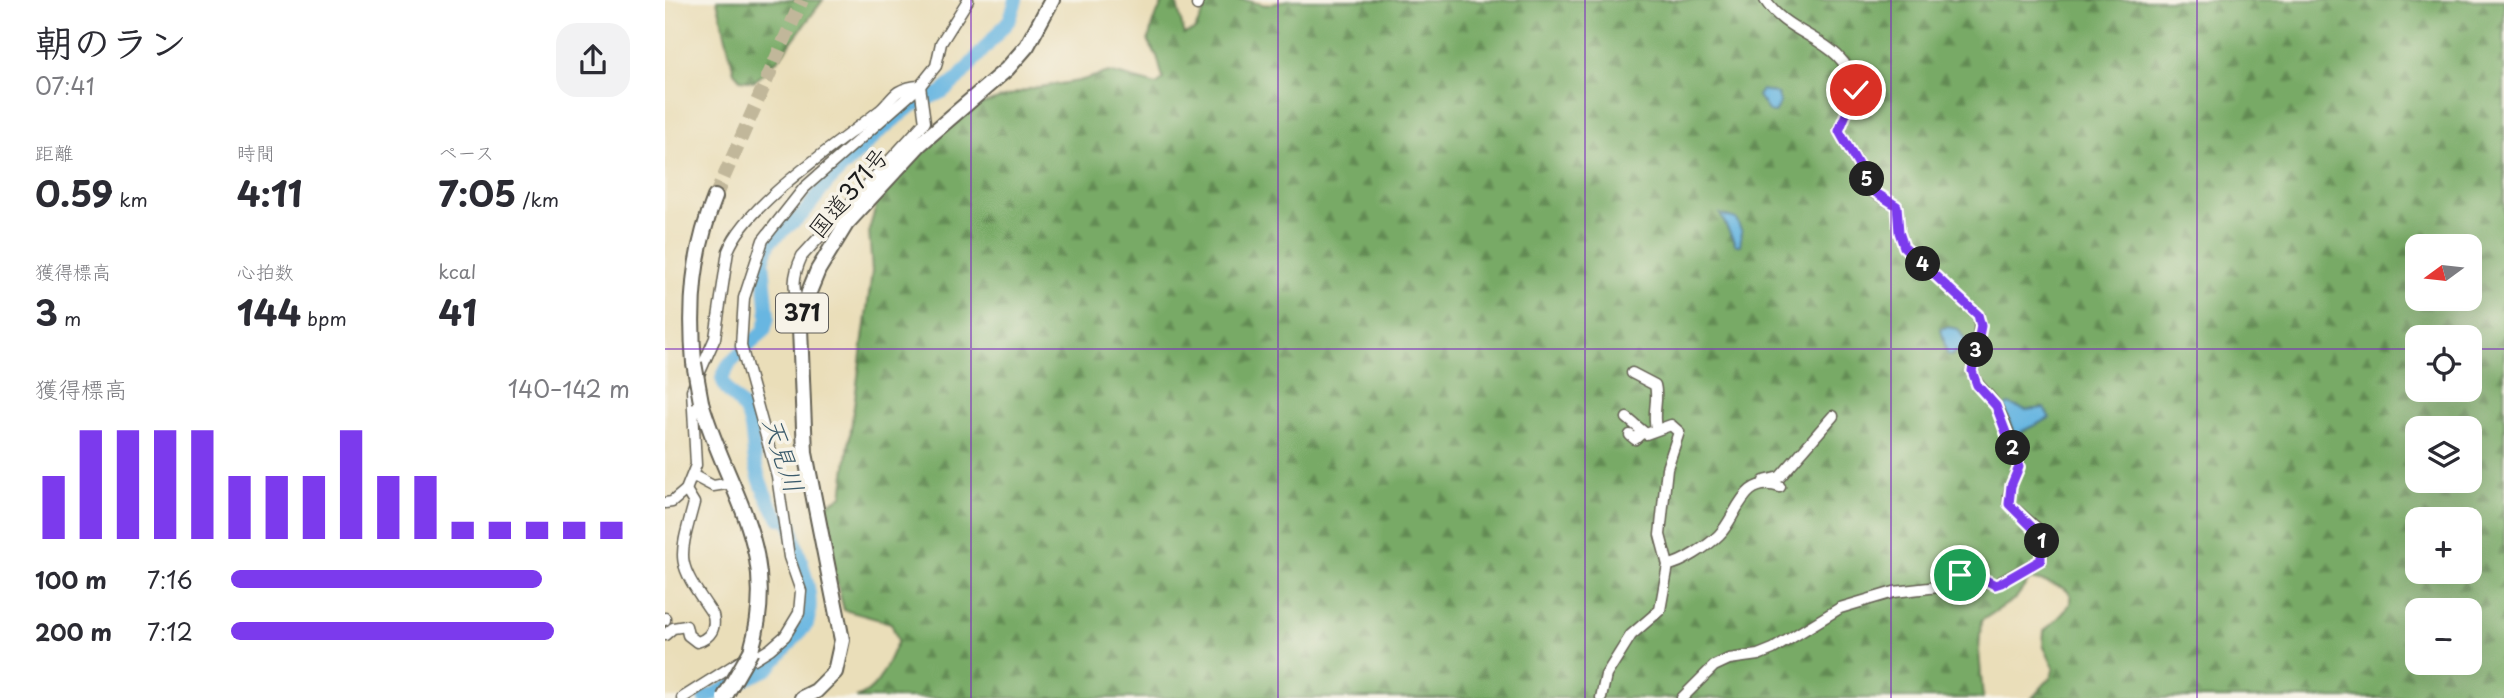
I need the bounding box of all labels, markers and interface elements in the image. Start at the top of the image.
text: 朝のラン [35,13,187,70]
button: share [556,23,630,97]
pin [1826,60,1886,120]
text: 07:41 [35,68,95,103]
icon: check [1837,71,1875,109]
text: 距離 [35,138,73,166]
text: 時間 [237,138,275,166]
text: ペース [438,138,494,166]
street label: 国道371号 [799,138,896,245]
pin: 5 [1849,162,1885,196]
text: 5 [1860,164,1873,192]
text: 0.59 [35,166,113,219]
text: 4:11 [237,166,303,219]
text: 7:05 [438,166,516,219]
text: km [113,185,148,213]
text: /km [516,185,559,213]
north arrow [2405,234,2481,312]
map controls [2405,234,2482,675]
pin: 4 [1905,246,1941,282]
text: 4 [1916,249,1929,277]
text: 獲得標高 [35,257,111,285]
text: 心拍数 [237,257,294,285]
text: kcal [438,257,476,285]
text: 3 [35,285,58,338]
text: 144 [237,285,301,338]
text: 41 [438,285,477,338]
road number: 371 [776,294,828,332]
text: m [58,304,81,332]
text: bpm [301,304,347,332]
button: locate [2405,325,2482,402]
pin: 3 [1959,332,1993,368]
text: 3 [1969,335,1982,363]
text: 獲得標高 [35,371,127,406]
text: 140–142 m [508,371,630,406]
water label: 天見川 [754,411,815,498]
button: layers [2405,416,2482,493]
pin: 2 [1995,430,2031,466]
text: 2 [2006,433,2019,461]
button: + [2405,507,2482,584]
pin: 1 [2025,524,2059,558]
text: 1 [2037,526,2046,554]
pin [1930,545,1990,605]
icon: arrive [1941,556,1979,594]
text: 100 m [35,562,107,597]
text: 7:16 [147,562,193,597]
button: − [2405,598,2482,675]
text: 200 m [35,614,112,649]
text: 7:12 [147,614,193,649]

